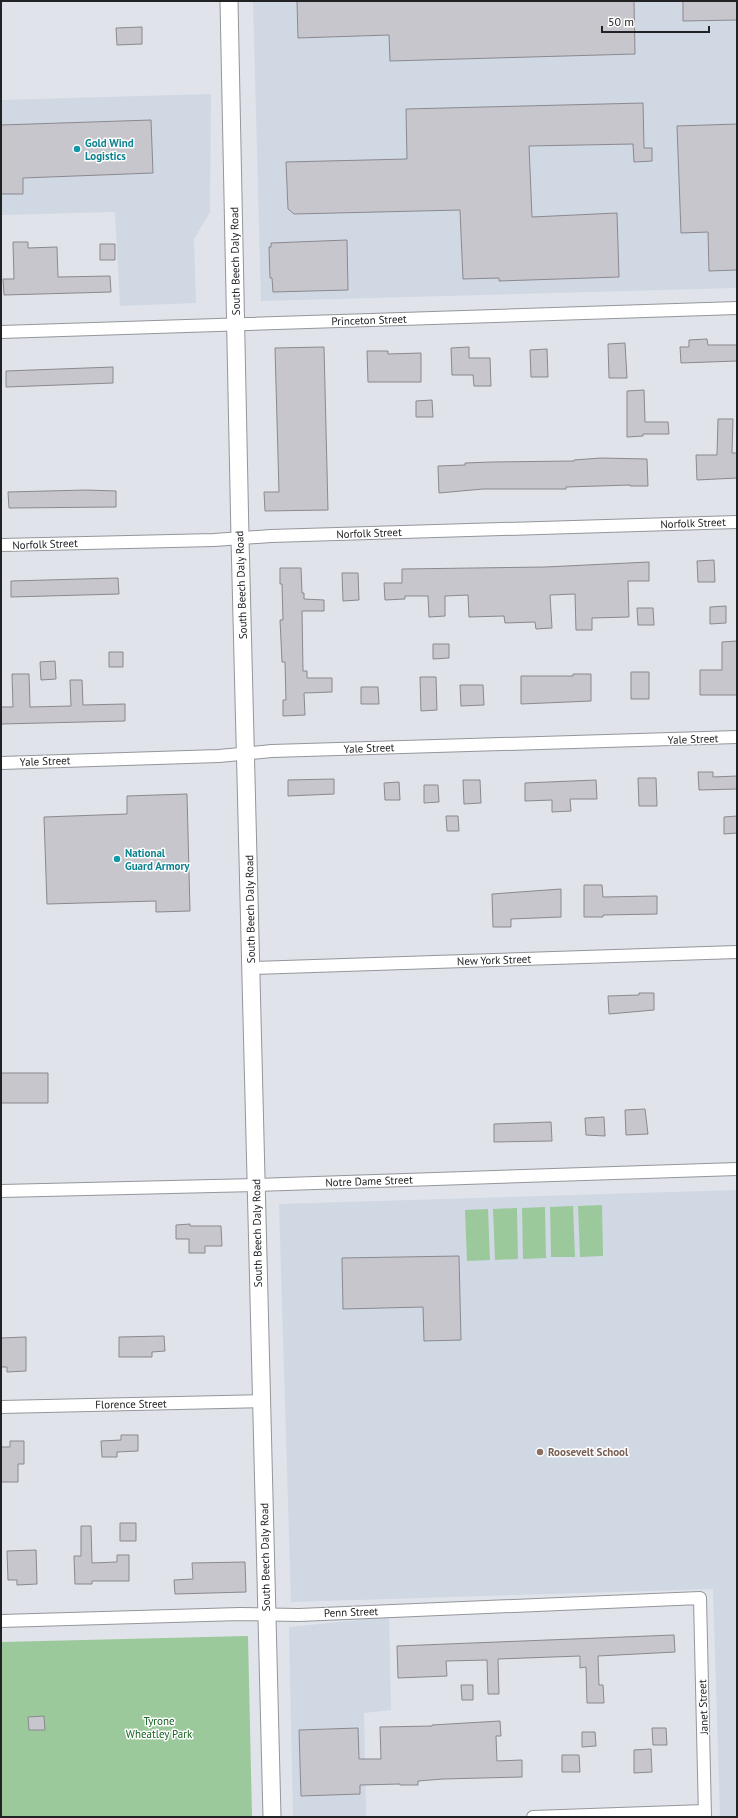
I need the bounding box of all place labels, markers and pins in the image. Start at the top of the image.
place label: Gold Wind Logistics [85,136,134,163]
marker: Gold Wind Logistics [72,144,82,154]
place label: National Guard Armory [125,846,190,873]
marker: National Guard Armory [112,854,122,864]
place label: Roosevelt School [548,1445,629,1459]
marker: Roosevelt School [535,1447,545,1457]

